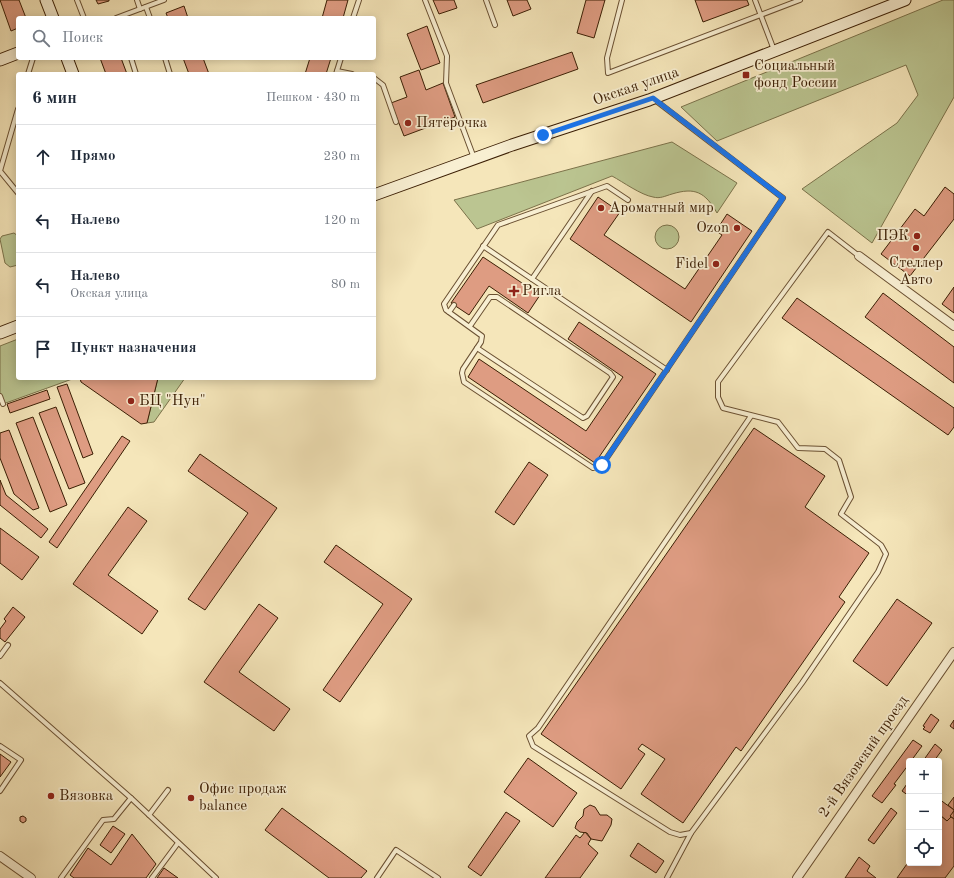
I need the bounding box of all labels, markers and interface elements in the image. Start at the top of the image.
search box [16,16,376,60]
icon: search [30,27,52,49]
text: Поиск [62,31,103,46]
place label: Социальный фонд России [754,59,837,91]
street label: Окская улица [591,65,681,109]
marker: Социальный фонд России [741,70,751,80]
text: 6 мин [32,90,77,107]
text: Пешком · 430 m [266,91,360,104]
place label: Пятёрочка [416,116,488,131]
marker: Пятёрочка [403,118,413,128]
route end [534,126,552,144]
icon: ahead [32,146,54,168]
text: Прямо [70,149,116,164]
text: 230 m [323,150,360,163]
place label: Ароматный мир [609,201,714,216]
marker: Ароматный мир [596,203,606,213]
icon: left [32,210,54,232]
text: Налево [70,213,120,228]
text: 120 m [323,214,360,227]
place label: Ozon [696,221,729,236]
marker: Ozon [732,223,742,233]
place label: ПЭК [877,229,909,244]
marker: ПЭК [912,231,922,241]
marker: Стеллер Авто [911,243,921,253]
place label: Стеллер Авто [889,256,943,288]
place label: Fidel [675,257,708,272]
marker: Fidel [711,259,721,269]
text: Налево [70,269,120,284]
icon: left [32,274,54,296]
text: 80 m [331,278,360,291]
place label: Ригла [522,284,562,299]
marker: Ригла [509,286,519,296]
text: Окская улица [70,287,148,300]
icon: arrive [32,338,54,360]
text: Пункт назначения [70,341,197,356]
place label: БЦ "Нун" [139,394,206,409]
marker: БЦ "Нун" [126,396,136,406]
route start [593,456,611,474]
street label: 2-й Вязовский проезд [816,693,912,820]
map controls [906,758,942,866]
button: + [906,758,942,794]
place label: Офис продаж balance [199,782,287,814]
place label: Вязовка [59,789,114,804]
marker: Вязовка [46,791,56,801]
marker: Офис продаж balance [186,793,196,803]
button: − [906,794,942,830]
button: locate [906,830,942,866]

